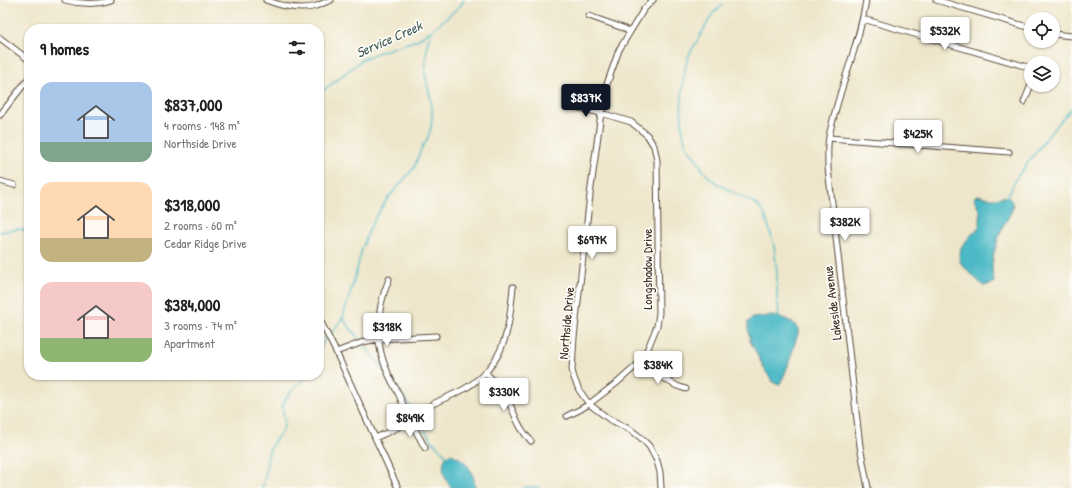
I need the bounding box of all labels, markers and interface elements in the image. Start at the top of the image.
map controls [1024,12,1060,92]
button: locate [1024,12,1060,48]
water label: Service Creek [353,15,426,62]
pin: $532K [917,17,973,51]
text: $532K [930,21,960,39]
text: 9 homes [40,37,89,60]
icon: filters [286,37,308,59]
button: layers [1024,56,1060,92]
pin: $837K [558,84,614,118]
text: $837K [570,88,602,106]
text: $837,000 [164,93,222,116]
icon: home [72,98,120,146]
text: 4 rooms · 148 m² [164,116,240,134]
pin: $425K [890,120,946,154]
text: $425K [903,124,933,142]
text: Northside Drive [164,134,237,152]
text: $318,000 [164,193,220,216]
icon: home [72,198,120,246]
pin: $382K [817,208,873,242]
text: $382K [830,212,860,230]
text: 2 rooms · 60 m² [164,216,237,234]
pin: $697K [564,226,620,260]
street label: Longshadow Drive [638,228,656,310]
text: $697K [577,230,607,248]
text: Cedar Ridge Drive [164,234,247,252]
street label: Lakeside Avenue [819,265,845,341]
street label: Northside Drive [554,286,578,360]
text: $384,000 [164,293,220,316]
icon: home [72,298,120,346]
pin: $318K [359,313,415,347]
text: 3 rooms · 74 m² [164,316,237,334]
text: $318K [372,317,402,335]
text: Apartment [164,334,215,352]
pin: $384K [630,351,686,385]
text: $384K [643,355,673,373]
pin: $330K [476,378,532,412]
text: $330K [489,382,519,400]
pin: $849K [382,404,438,438]
text: $849K [396,408,424,426]

